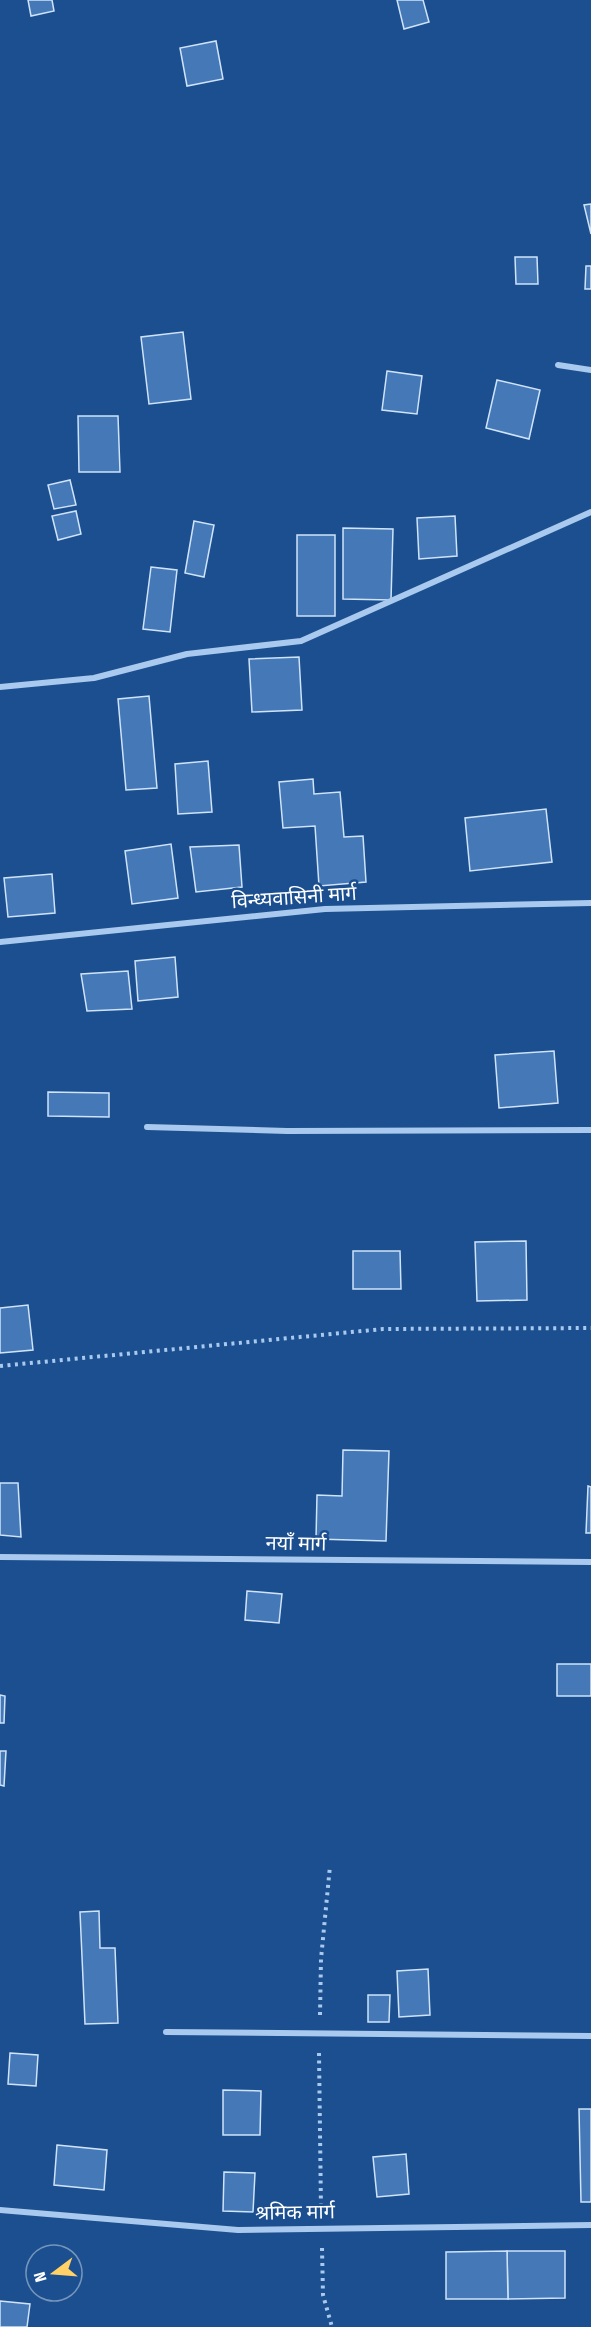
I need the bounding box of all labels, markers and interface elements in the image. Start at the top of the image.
street label: विन्ध्यवासिनी मार्ग [231,881,358,913]
street label: नयाँ मार्ग [265,1530,328,1556]
street label: श्रमिक मार्ग [255,2199,336,2225]
north arrow [24,2243,84,2303]
text: N [30,2270,51,2284]

